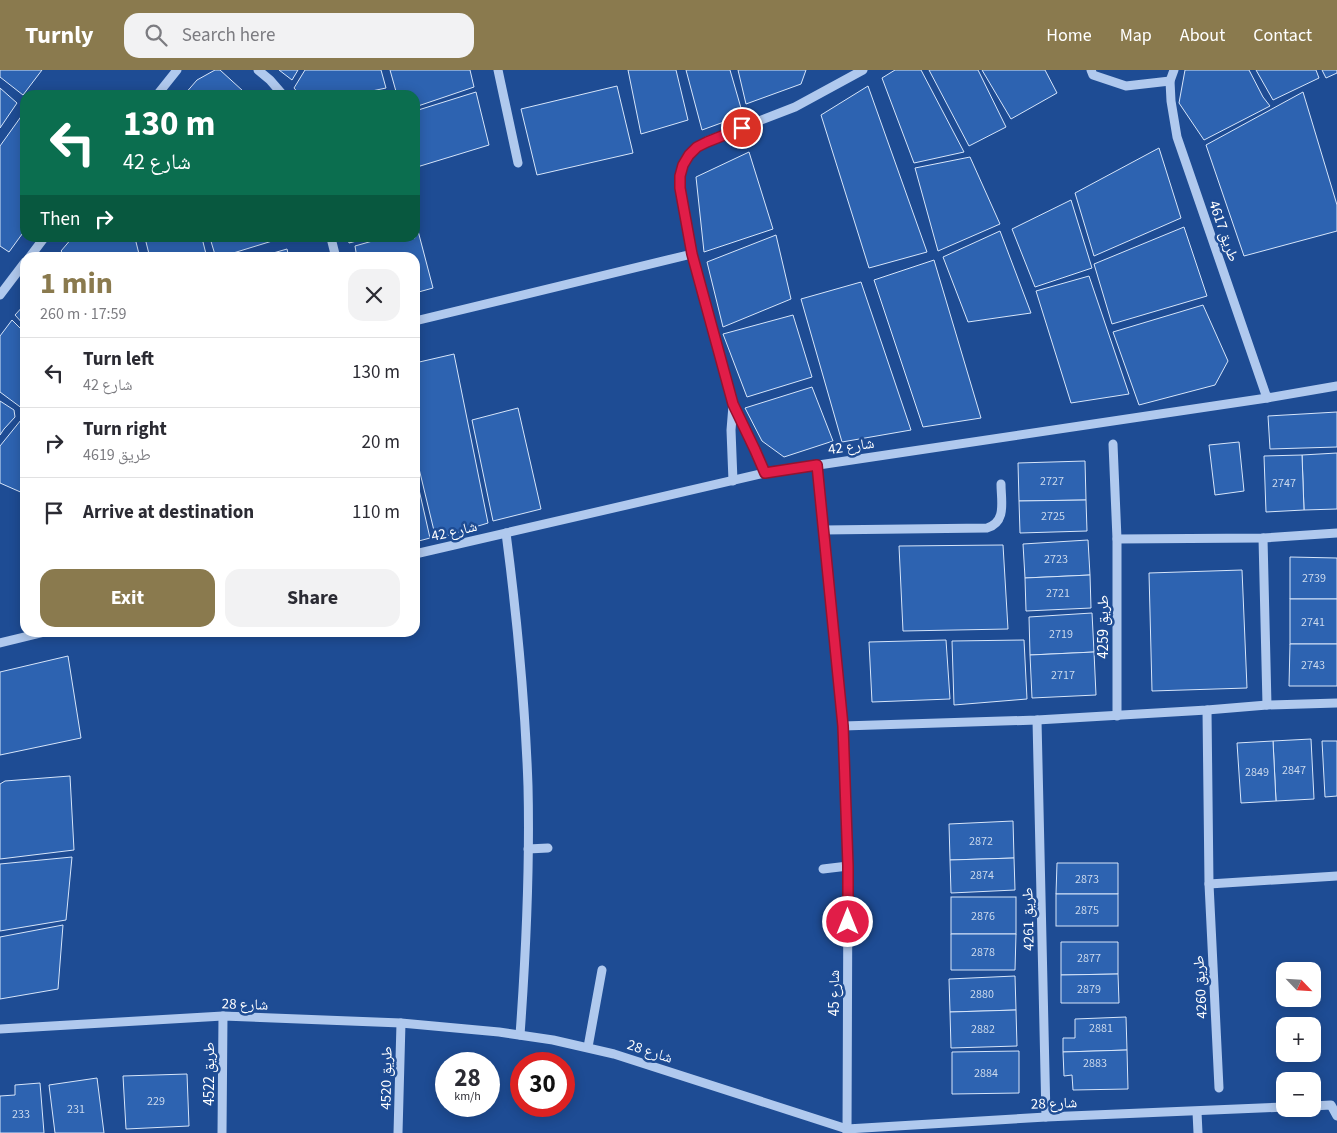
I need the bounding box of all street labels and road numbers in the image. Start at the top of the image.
street label: طريق 4617 [1203,198,1244,265]
street label: شارع 42 [827,433,876,460]
street label: شارع 42 [429,516,479,547]
street label: طريق 4259 [1093,595,1114,659]
street label: طريق 4261 [1017,887,1040,951]
street label: طريق 4260 [1188,955,1213,1019]
street label: شارع 45 [824,970,845,1016]
street label: شارع 28 [221,993,269,1016]
street label: شارع 28 [625,1034,675,1069]
street label: طريق 4522 [199,1042,220,1106]
street label: طريق 4520 [375,1046,398,1110]
street label: شارع 28 [1030,1092,1078,1115]

